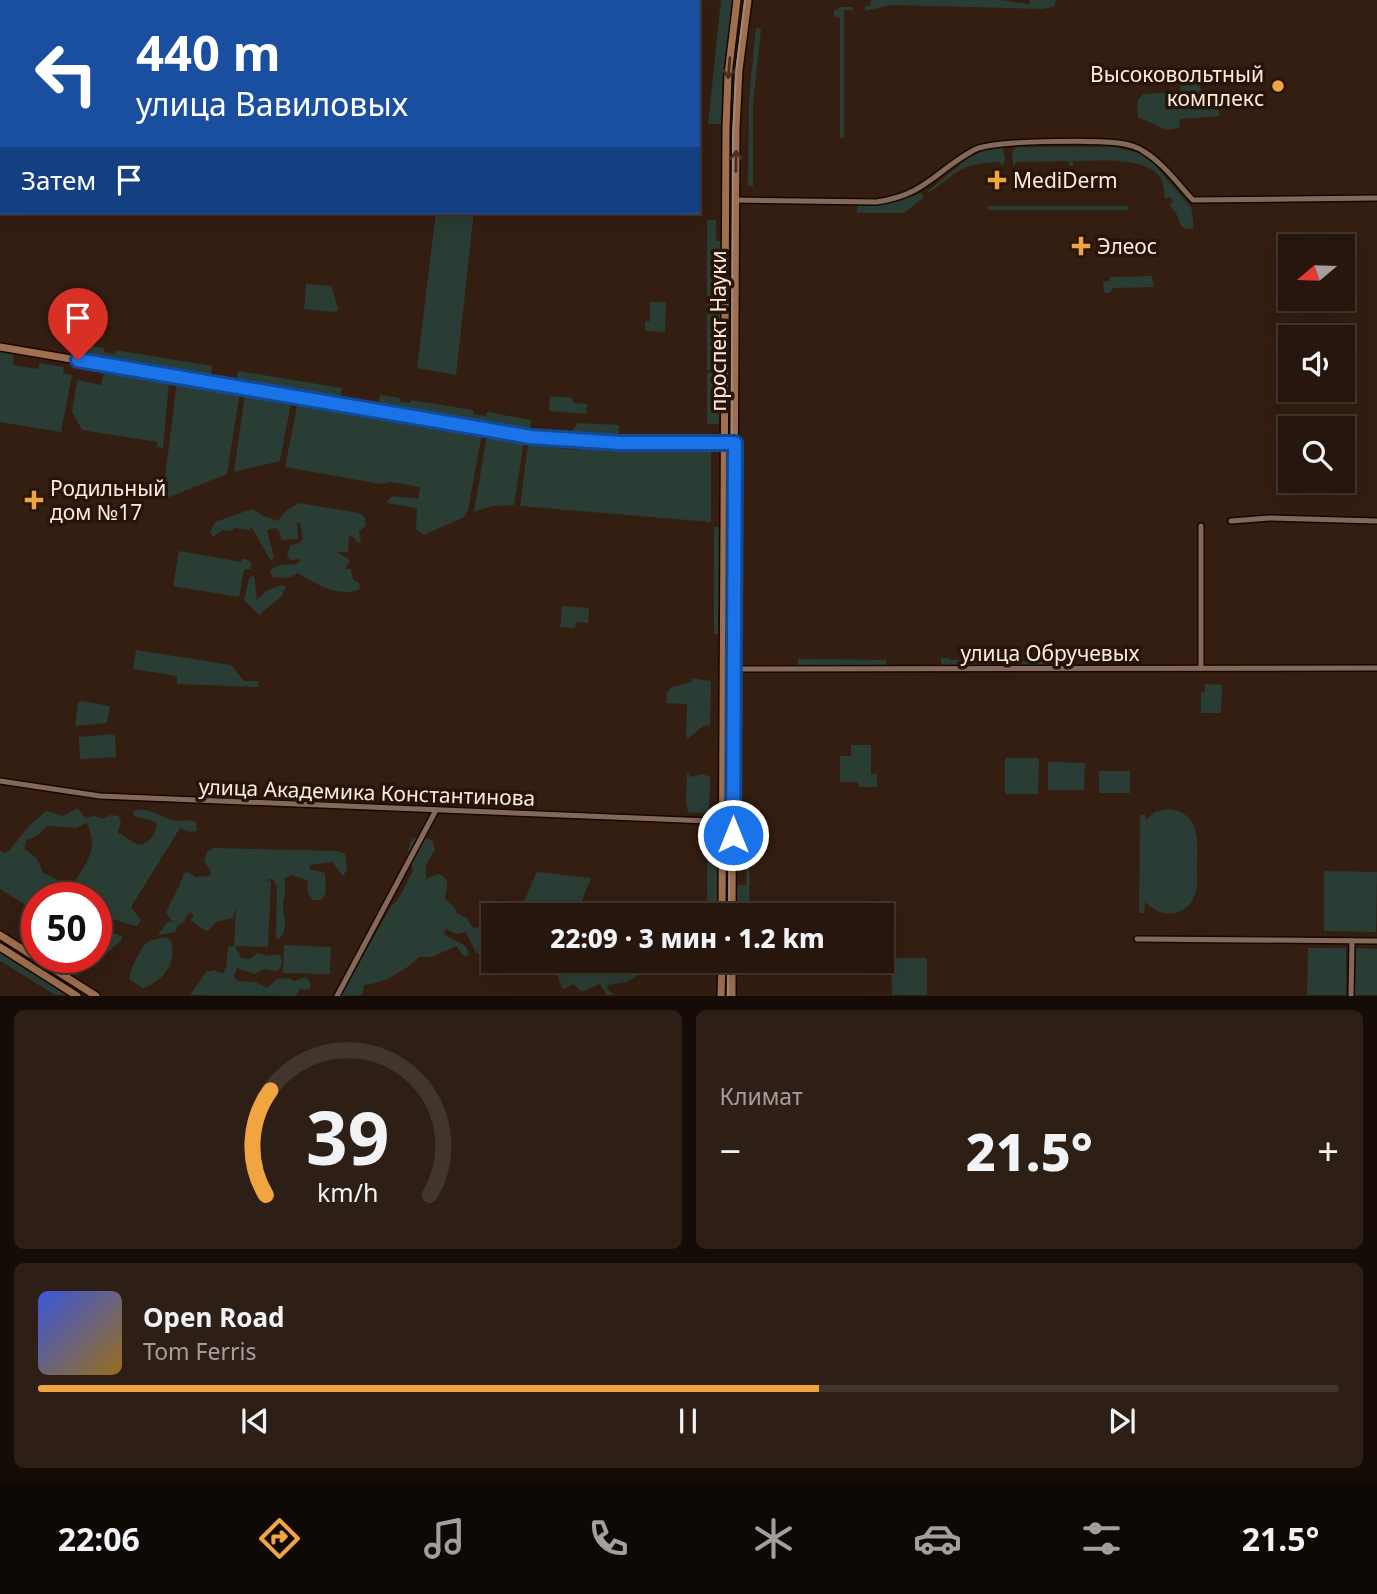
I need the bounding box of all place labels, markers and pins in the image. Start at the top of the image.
place label: Высоковольтный комплекc [1090,60,1264,112]
marker: Высоковольтный комплекc [1270,78,1286,94]
place label: MediDerm [1013,166,1118,194]
marker: MediDerm [987,170,1007,190]
place label: Элеос [1097,232,1157,260]
marker: Элеос [1071,236,1091,256]
pin [48,288,108,360]
place label: Родильный дом №17 [50,474,166,526]
marker: Родильный дом №17 [24,490,44,510]

